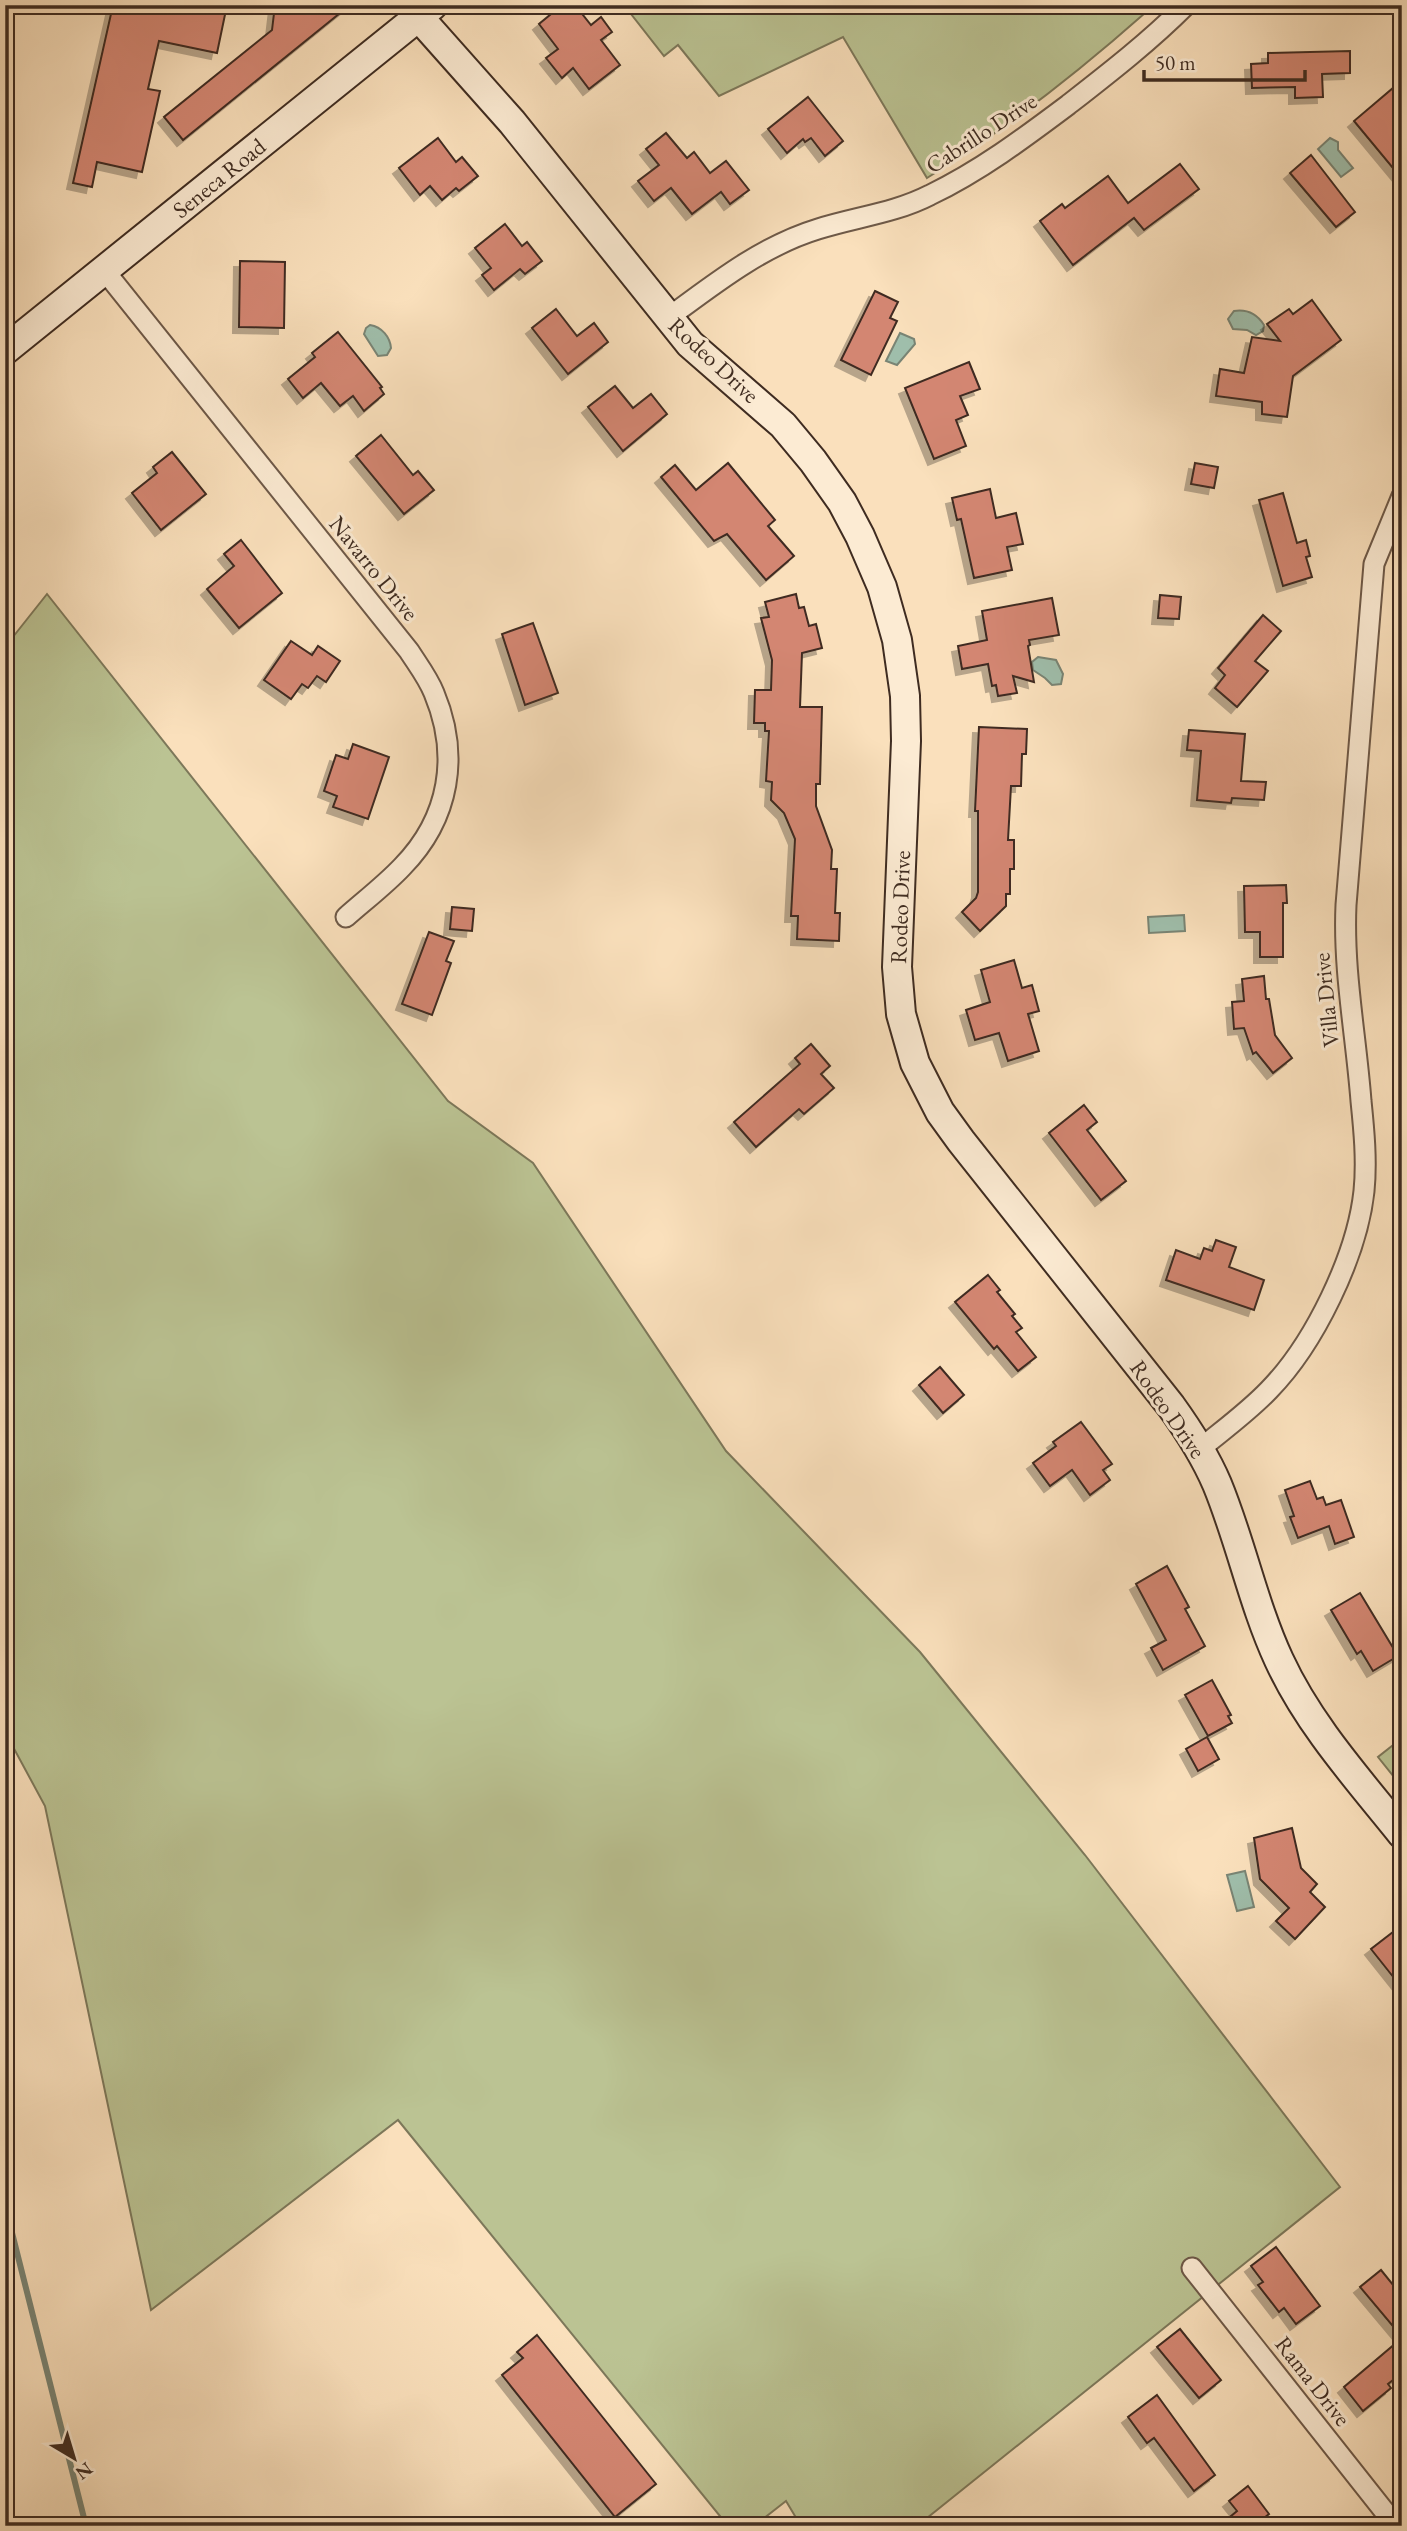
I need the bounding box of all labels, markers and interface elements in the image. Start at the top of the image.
scale bar [1144,38,1306,82]
text: 50 m [1155,49,1196,76]
street label: Cabrillo Drive [920,86,1042,180]
street label: Seneca Road [166,131,272,225]
street label: Rodeo Drive [662,310,766,410]
street label: Navarro Drive [323,509,425,627]
street label: Rodeo Drive [883,850,917,964]
street label: Villa Drive [1306,951,1346,1049]
street label: Rodeo Drive [1123,1354,1213,1464]
street label: Rama Drive [1268,2330,1358,2432]
north arrow [38,2422,108,2492]
text: N [70,2456,98,2486]

